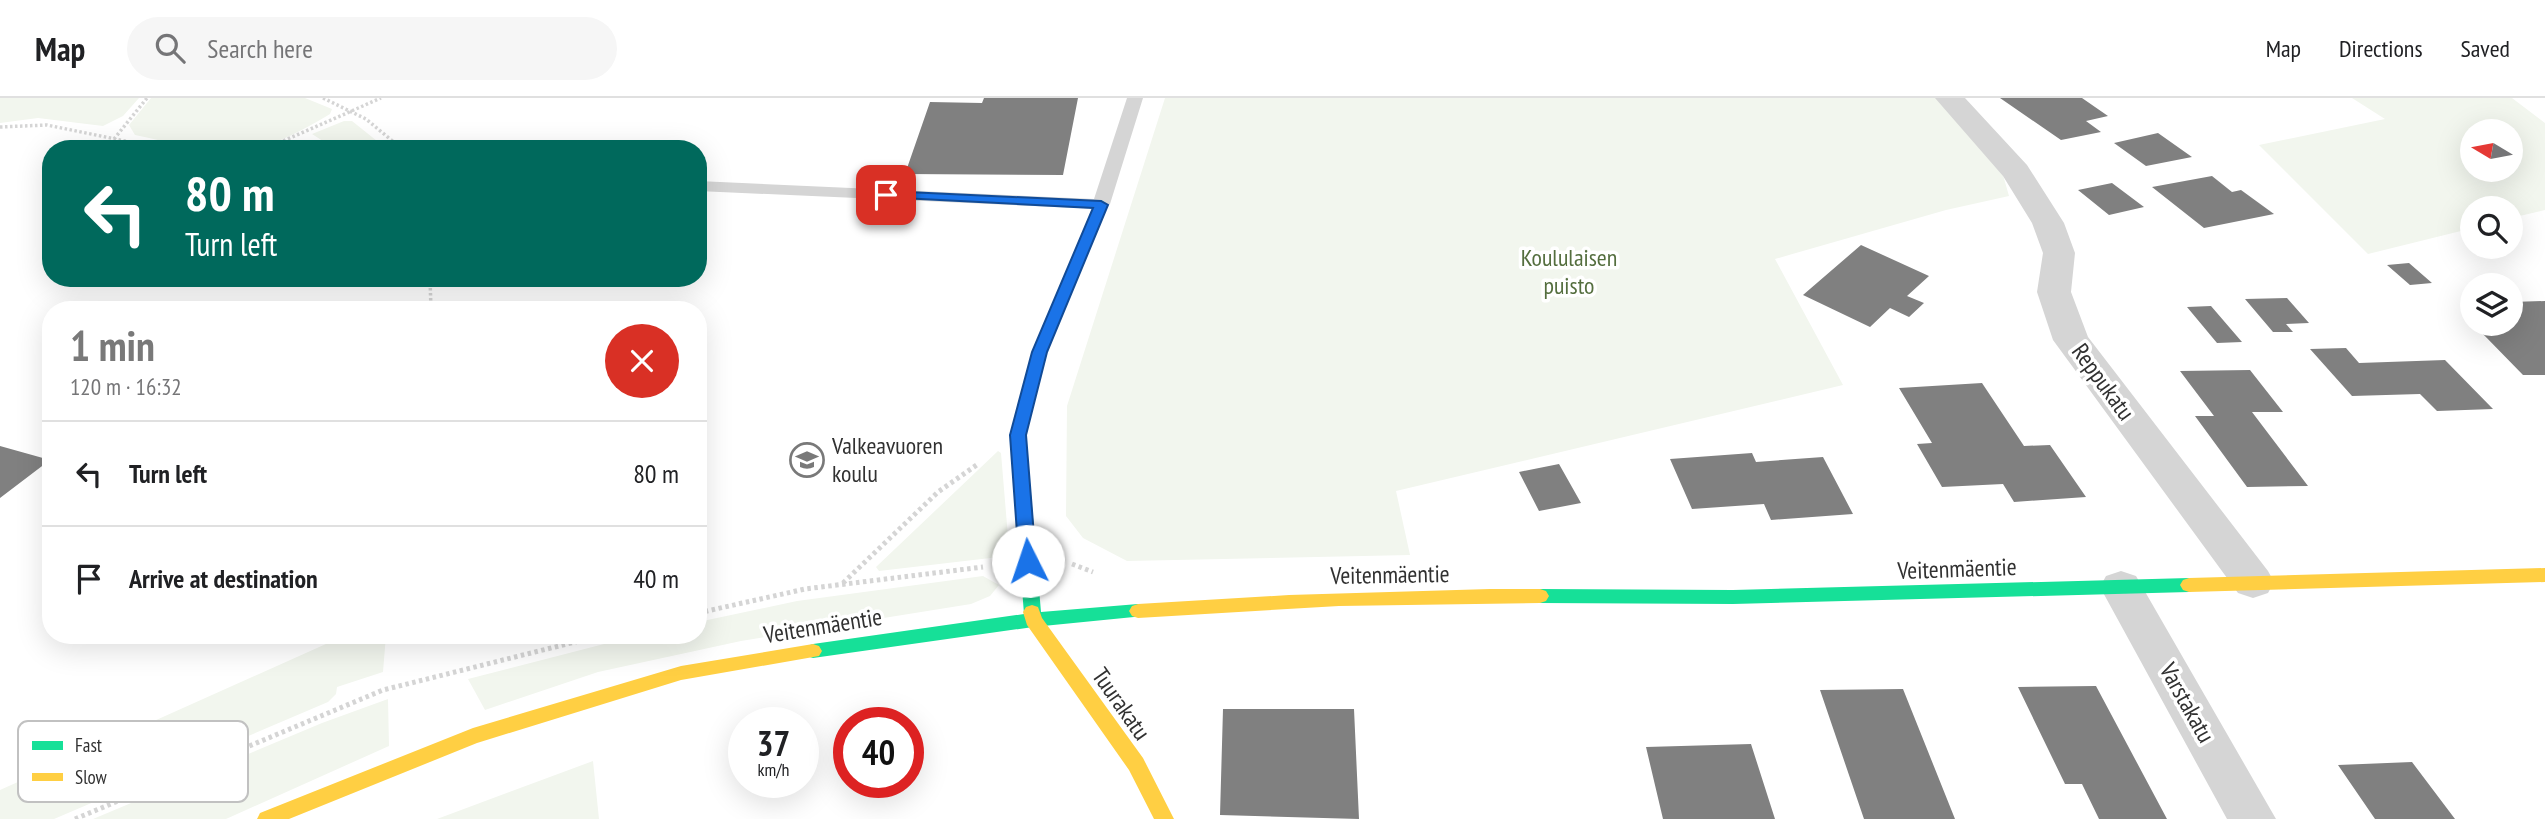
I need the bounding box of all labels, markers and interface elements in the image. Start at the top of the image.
search box [127,17,617,80]
text: Map [35,27,85,70]
icon: search [151,29,189,67]
text: Search here [207,32,313,65]
text: Map [2266,33,2301,64]
text: Directions [2339,33,2423,64]
text: Saved [2461,33,2510,64]
north arrow [2460,119,2524,182]
map controls [2460,119,2523,336]
text: 80 m [185,161,274,225]
pin [856,165,916,225]
icon: left [70,168,161,259]
icon: arrive [867,176,905,214]
button: search [2460,196,2523,259]
text: Turn left [185,223,277,265]
park label: Koululaisen puisto [1521,242,1617,301]
button: layers [2460,273,2523,336]
text: 1 min [70,318,155,373]
button: close [605,324,679,398]
street label: Reppukatu [2065,337,2142,426]
text: 120 m · 16:32 [70,372,182,401]
place label: Valkeavuoren koulu [831,430,943,489]
school or university icon: Valkeavuoren koulu [788,441,826,479]
icon: left [70,455,108,493]
text: Turn left [129,457,207,490]
text: 80 m [633,457,679,490]
position arrow [991,524,1065,598]
street label: Veitenmäentie [1896,551,2017,586]
street label: Veitenmäentie [1329,558,1450,591]
icon: arrive [70,560,108,598]
text: Arrive at destination [129,562,318,595]
text: 40 m [633,562,679,595]
street label: Veitenmäentie [761,601,884,650]
street label: Varstakatu [2152,657,2222,748]
street label: Tuurakatu [1085,661,1158,746]
speed limit sign: 40 [833,707,924,798]
text: 37 [757,720,790,766]
legend [18,721,248,802]
text: Fast [75,733,103,757]
text: km/h [758,758,789,781]
text: Slow [75,765,108,789]

